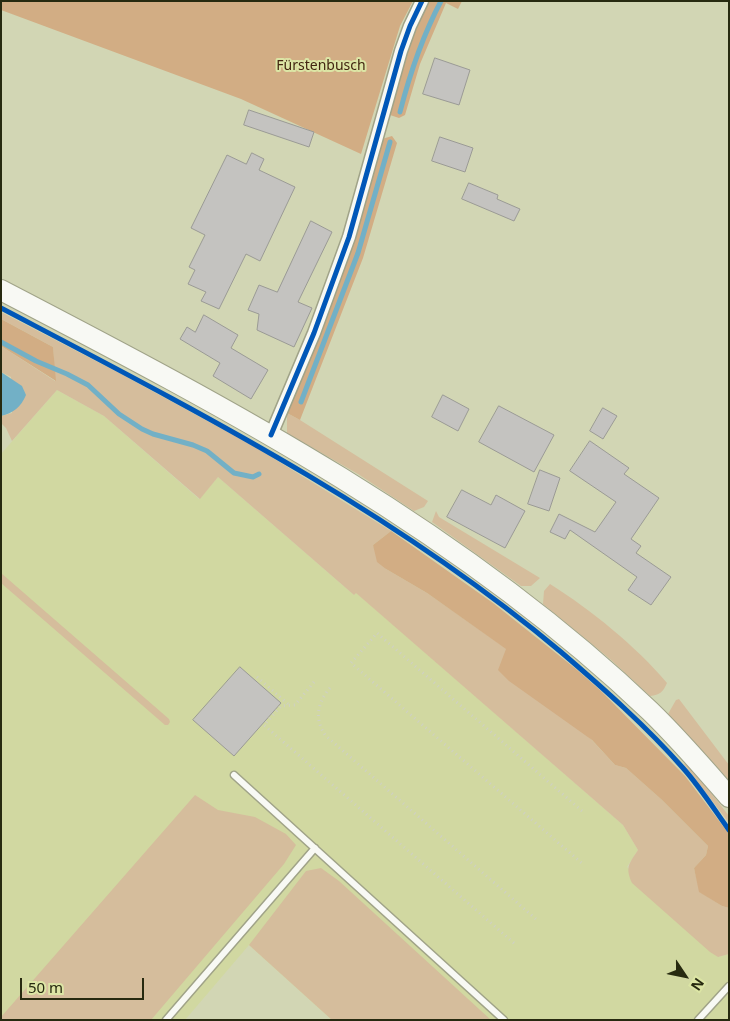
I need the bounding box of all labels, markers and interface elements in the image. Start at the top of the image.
park label: Fürstenbusch [276,58,366,74]
north arrow [660,951,710,1001]
scale bar [22,968,146,1000]
text: N [687,975,709,995]
text: 50 m [28,977,63,997]

